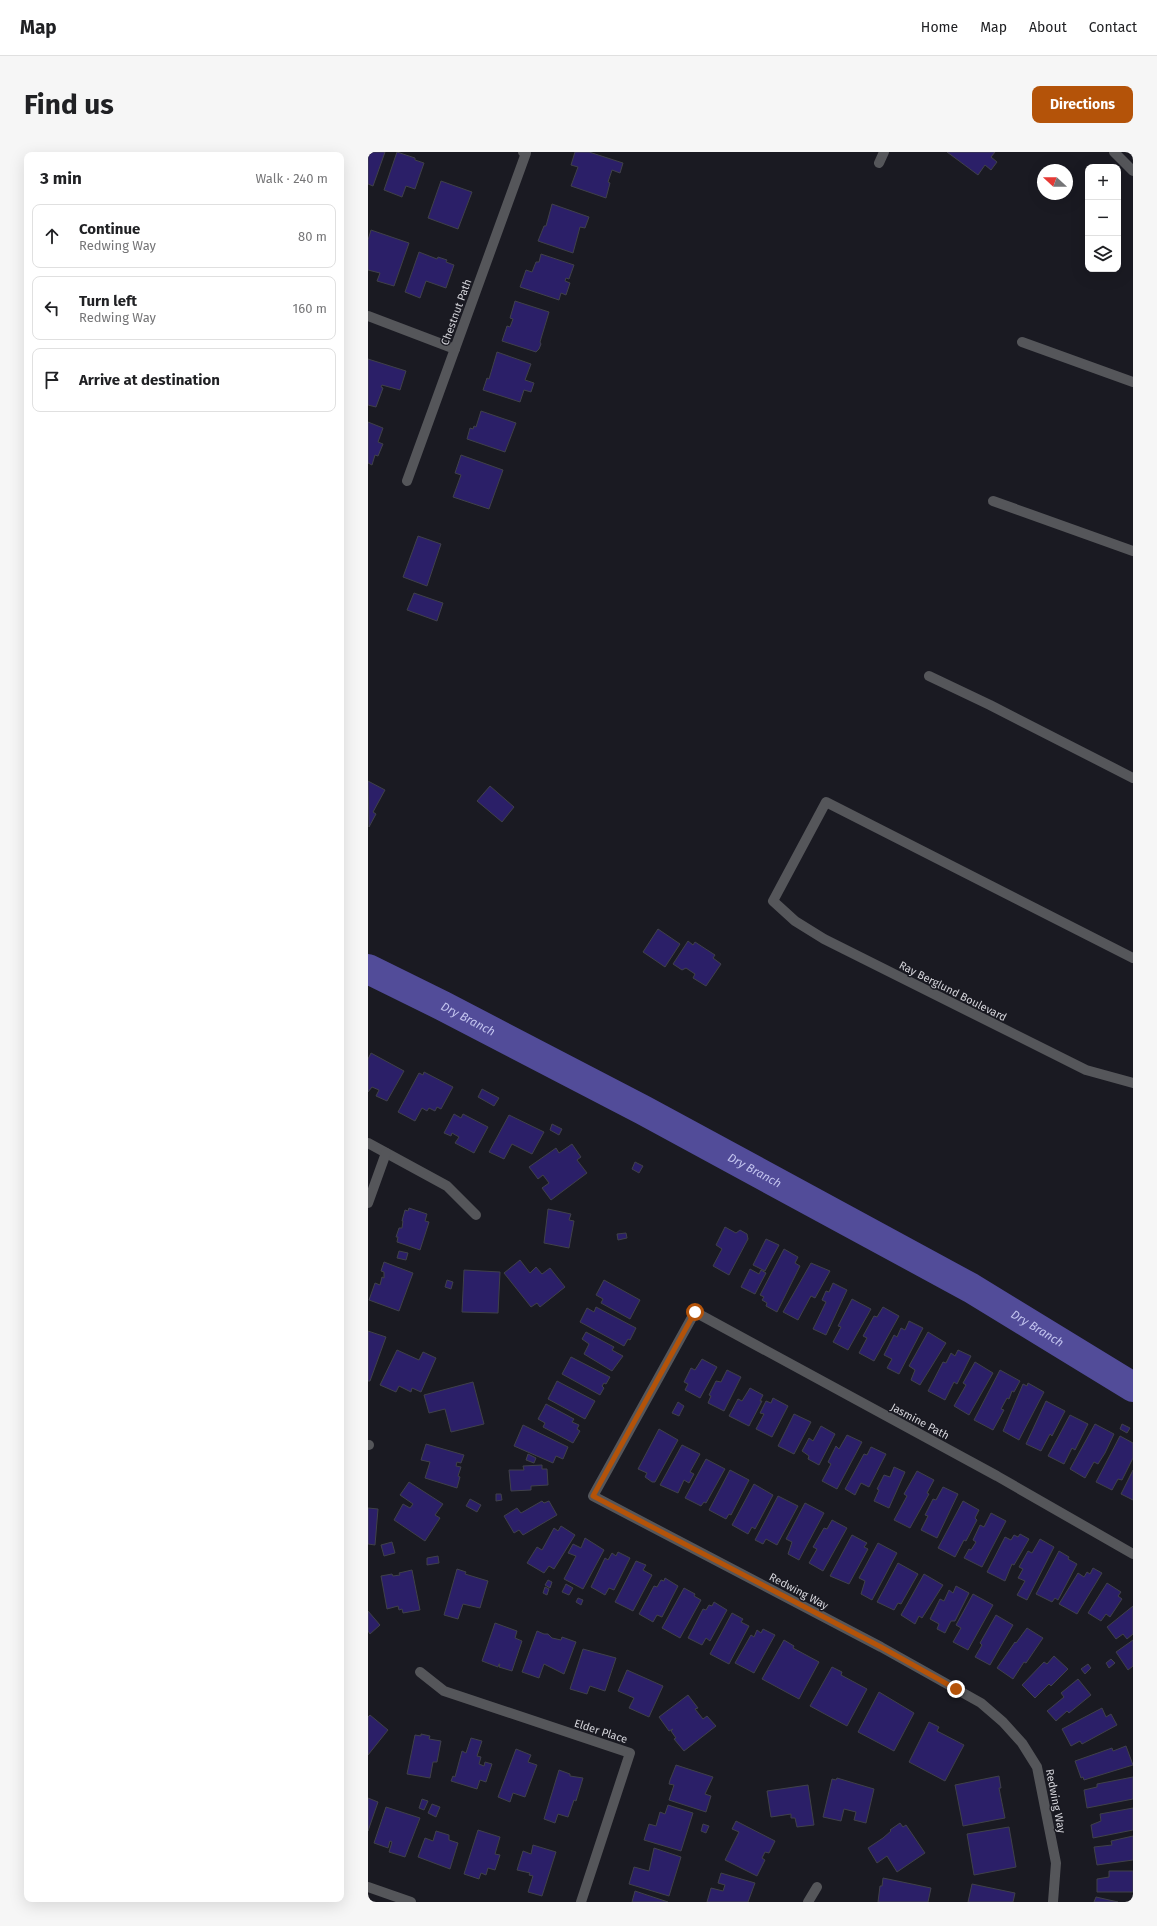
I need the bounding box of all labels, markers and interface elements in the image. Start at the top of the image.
text: Map [20,16,57,39]
text: Home [921,19,958,36]
text: Map [980,19,1007,36]
text: About [1029,19,1067,36]
text: Contact [1089,19,1137,36]
button: Directions [1032,86,1133,123]
text: Find us [24,88,114,121]
north arrow [1037,164,1073,200]
map controls [1085,164,1121,272]
button: + [1085,164,1121,200]
text: 3 min [40,168,82,189]
text: Walk · 240 m [255,171,328,186]
button: − [1085,200,1121,236]
text: Continue [79,220,140,238]
icon: ahead [41,225,63,247]
text: 80 m [298,229,327,244]
button: layers [1085,236,1121,272]
text: Redwing Way [79,238,156,253]
street label: Chestnut Path [438,277,474,347]
text: Turn left [79,292,137,310]
icon: left [41,297,63,319]
text: 160 m [293,301,327,316]
text: Redwing Way [79,310,156,325]
icon: arrive [41,369,63,391]
text: Arrive at destination [79,371,220,389]
street label: Ray Berglund Boulevard [897,959,1009,1024]
water label: Dry Branch [439,999,498,1039]
water label: Dry Branch [725,1150,784,1191]
route start [686,1303,704,1321]
water label: Dry Branch [1008,1307,1066,1350]
street label: Jasmine Path [888,1401,951,1442]
street label: Redwing Way [767,1570,831,1613]
route end [947,1680,965,1698]
street label: Elder Place [573,1717,629,1746]
street label: Redwing Way [1043,1768,1068,1835]

